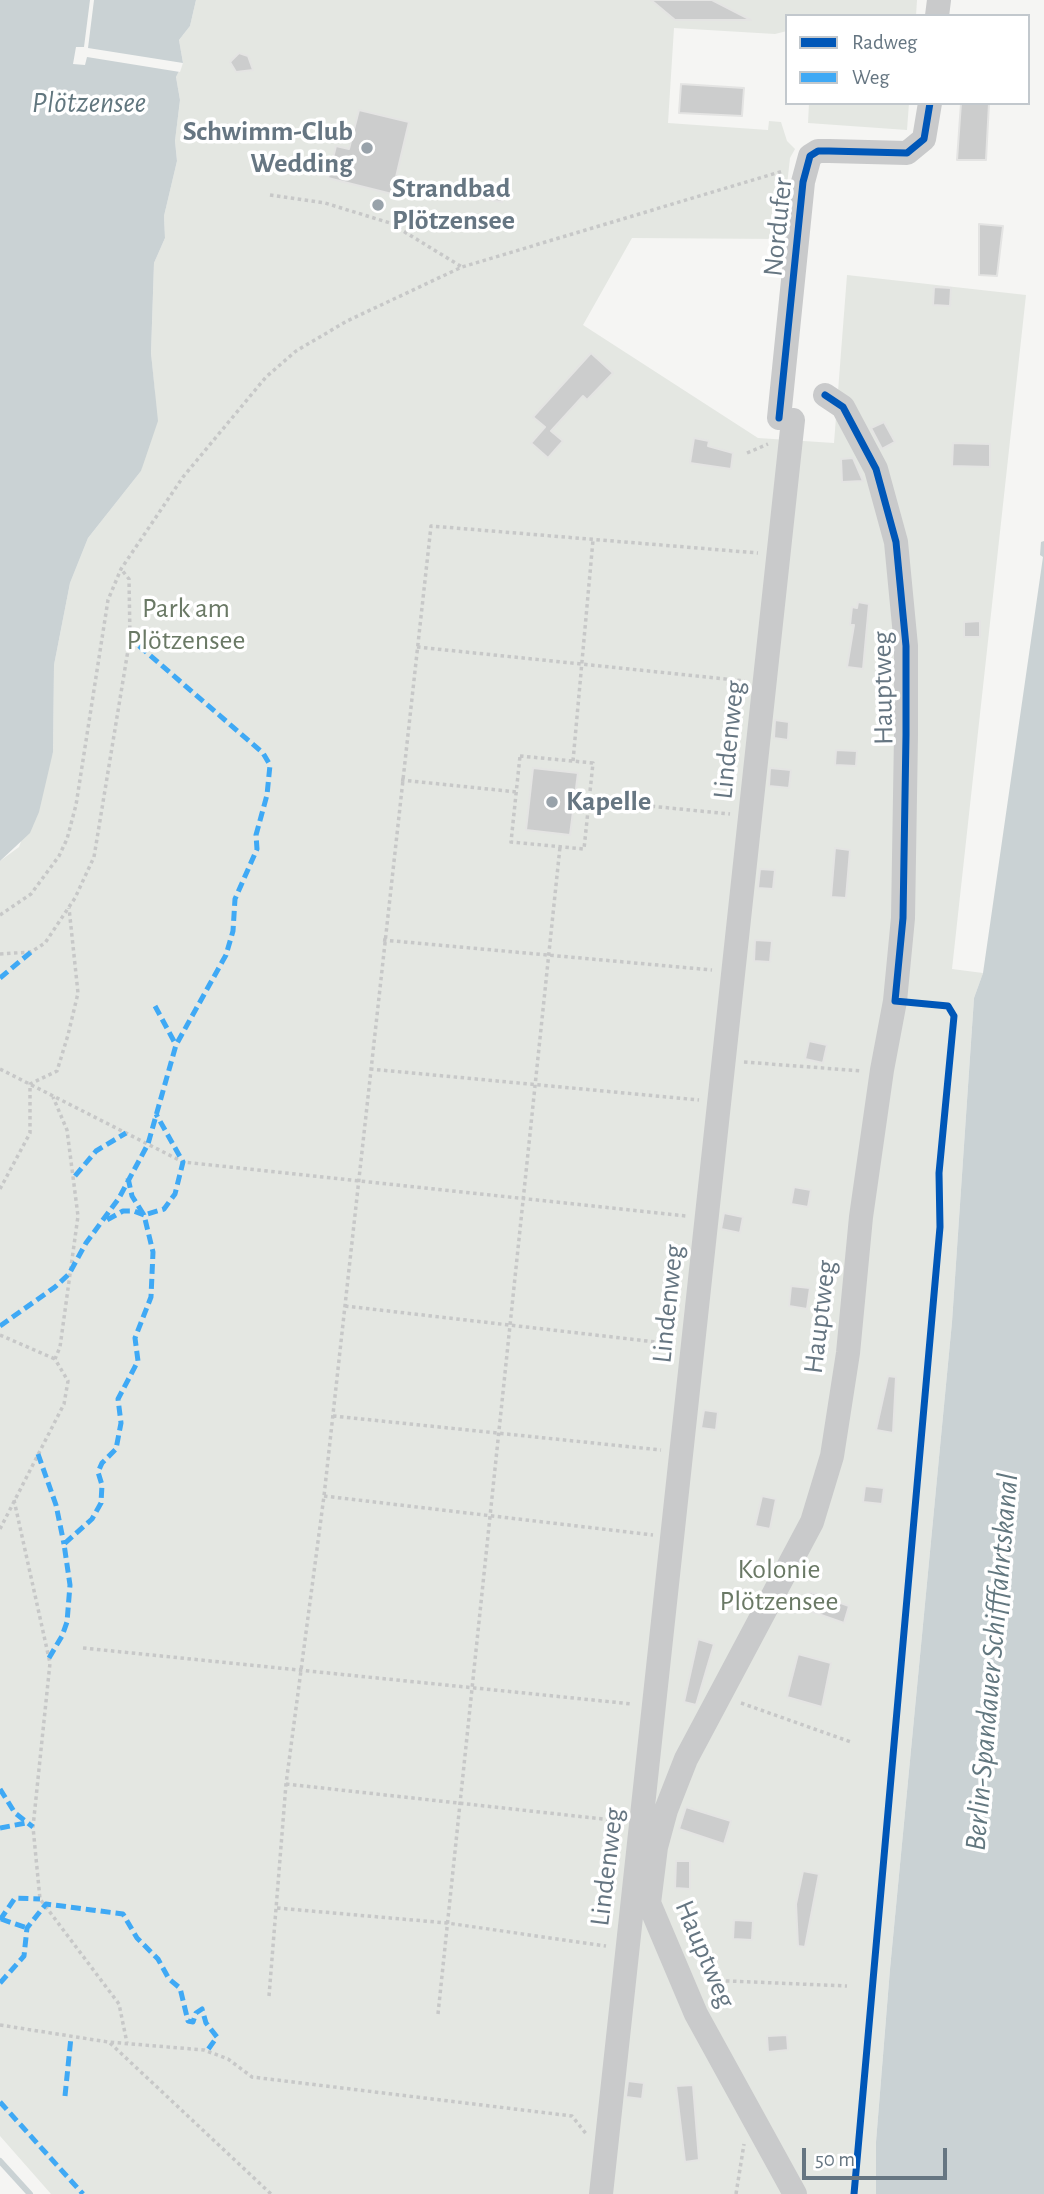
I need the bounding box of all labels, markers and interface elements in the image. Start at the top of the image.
legend [785,14,1030,105]
text: Radweg [852,32,917,53]
text: Weg [852,67,890,88]
water label: Plötzensee [32,85,146,121]
place label: Schwimm-Club Wedding [183,115,353,181]
marker: Schwimm-Club Wedding [359,140,375,156]
place label: Strandbad Plötzensee [392,172,515,238]
street label: Nordufer [756,176,800,278]
marker: Strandbad Plötzensee [370,197,386,213]
park label: Park am Plötzensee [127,592,245,658]
street label: Hauptweg [865,631,901,745]
street label: Lindenweg [706,679,752,801]
place label: Kapelle [566,785,651,819]
marker: Kapelle [544,794,560,810]
street label: Lindenweg [645,1243,691,1365]
street label: Hauptweg [796,1259,844,1375]
water label: Berlin-Spandauer Schifffahrtskanal [958,1472,1026,1852]
park label: Kolonie Plötzensee [720,1553,838,1619]
street label: Lindenweg [583,1806,631,1928]
street label: Hauptweg [667,1895,743,2013]
scale bar [806,2134,951,2178]
text: 50 m [815,2149,855,2170]

